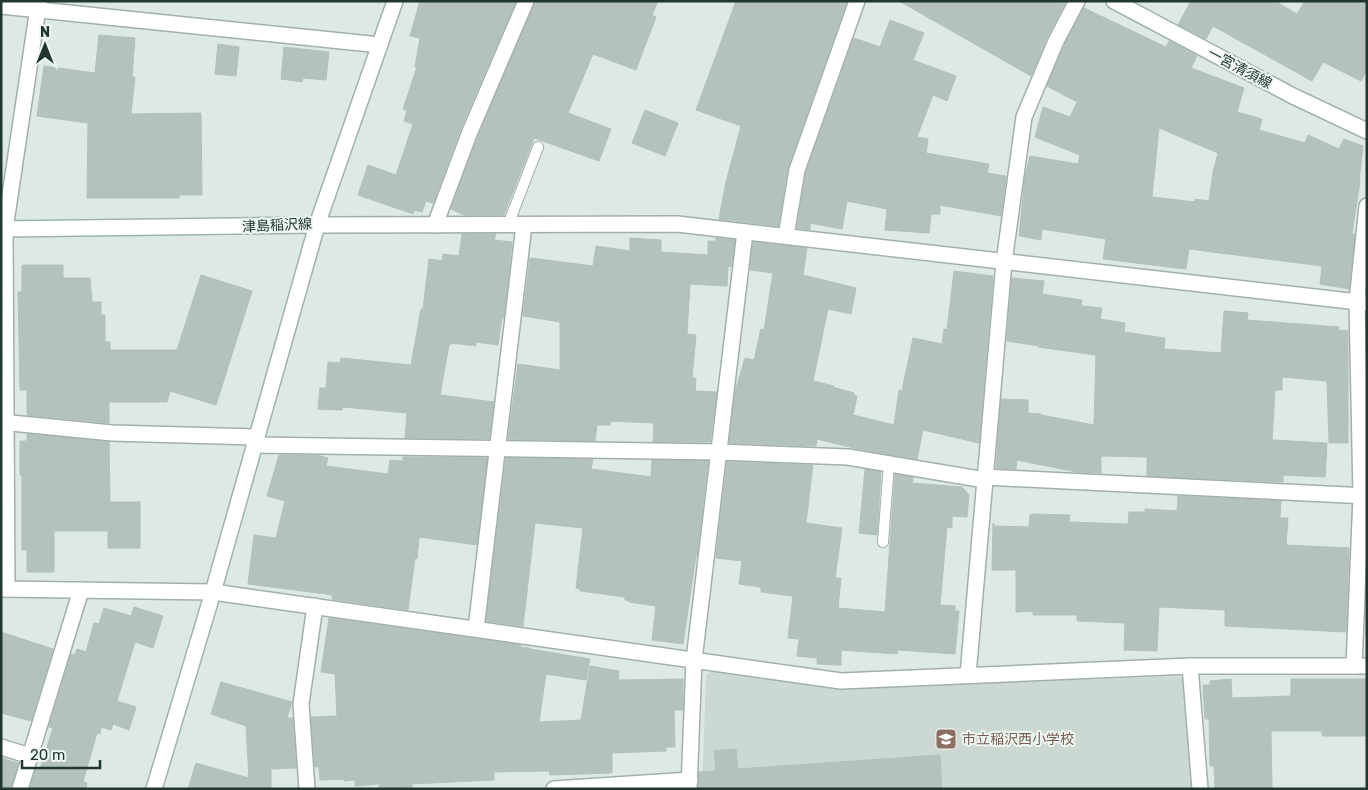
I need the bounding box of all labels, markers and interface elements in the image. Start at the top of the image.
north arrow [20,20,70,70]
text: N [40,24,50,41]
street label: 一宮清須線 [1205,45,1275,92]
street label: 津島稲沢線 [242,215,312,236]
school or university icon: 市立稲沢西小学校 [934,727,958,751]
place label: 市立稲沢西小学校 [962,731,1074,748]
scale bar [22,738,100,770]
text: 20 m [30,746,65,764]

